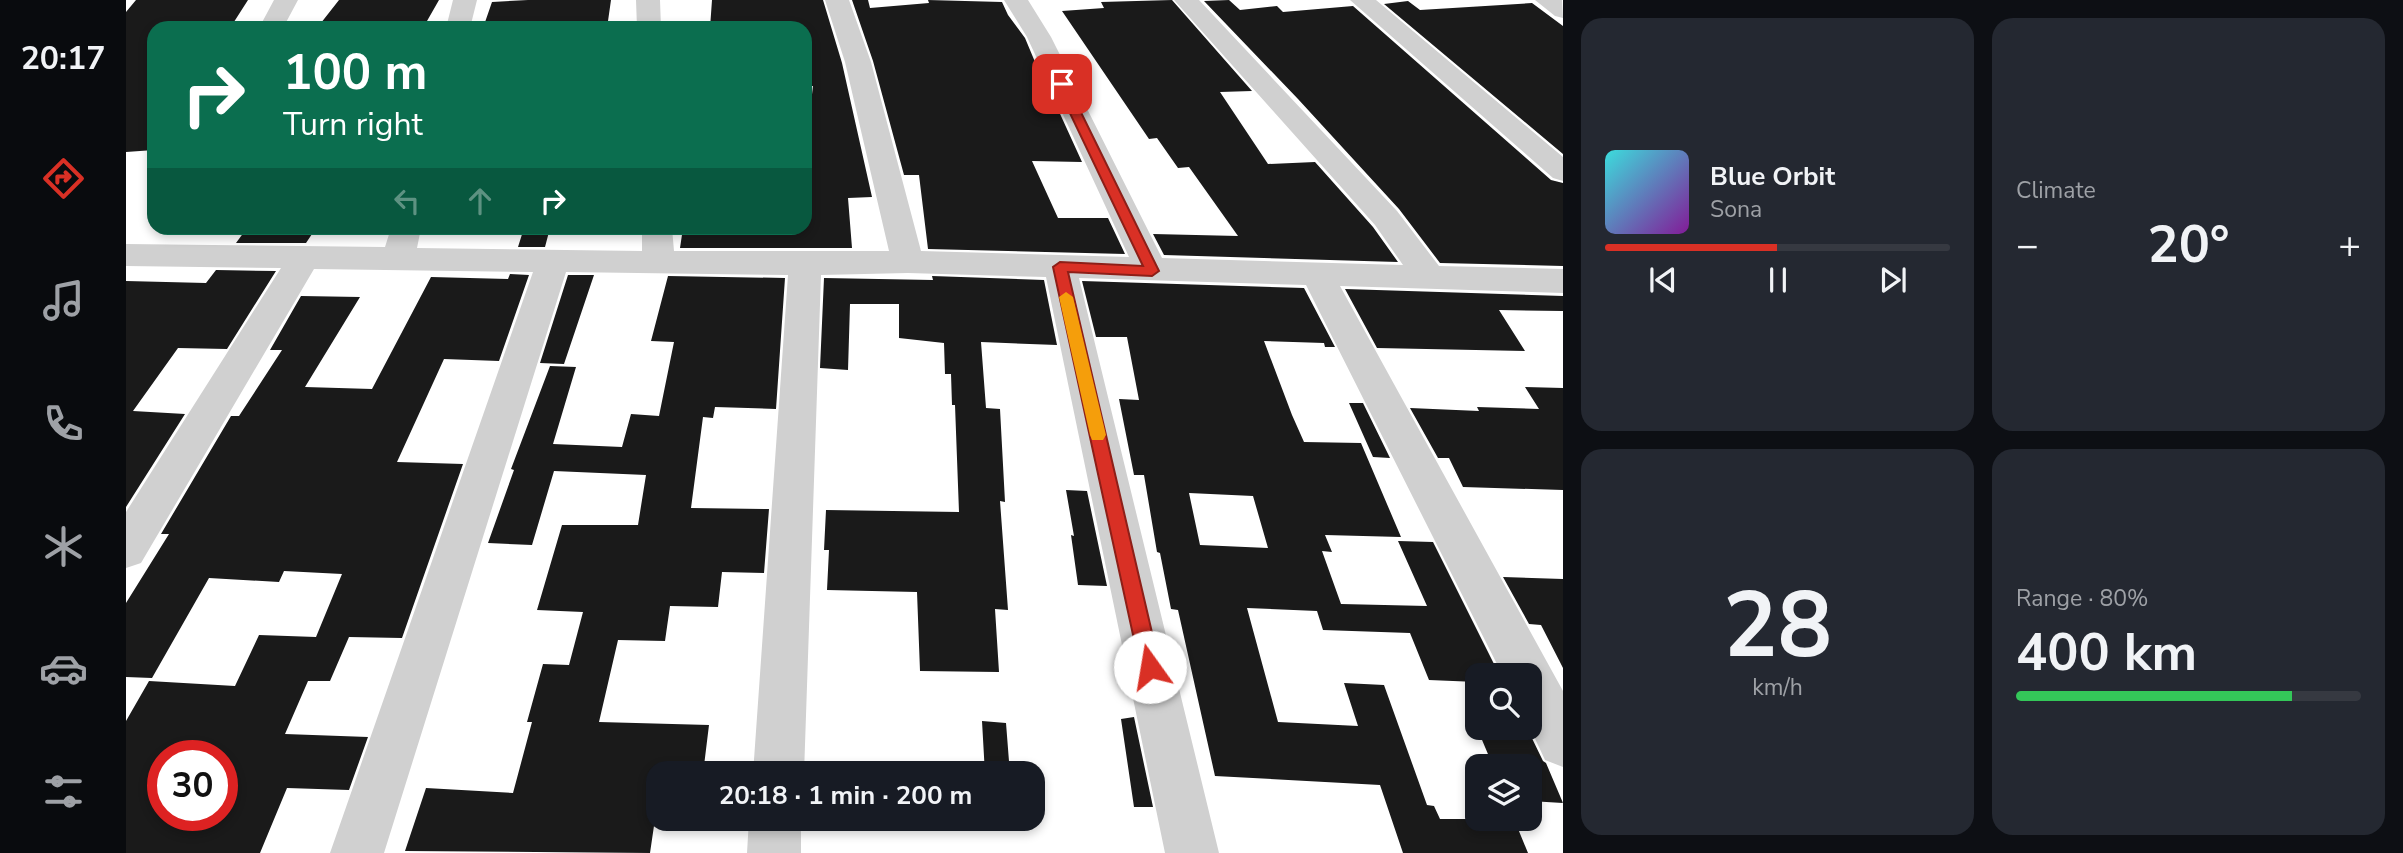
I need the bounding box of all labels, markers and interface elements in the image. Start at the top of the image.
text: 20:17 [21,37,105,80]
text: 100 m [283,39,427,106]
icon: right [168,49,259,140]
pin [1032,54,1092,114]
icon: arrive [1043,65,1081,103]
text: Turn right [283,103,423,146]
icon: directions [39,154,88,203]
text: Blue Orbit [1710,159,1835,194]
text: Climate [2016,175,2096,206]
icon: left [388,182,426,220]
icon: ahead [461,182,499,220]
icon: right [534,182,572,220]
text: Sona [1710,194,1762,225]
text: 20° [2147,209,2230,280]
text: − [2016,220,2039,271]
text: + [2338,220,2361,271]
icon: previous [1644,261,1682,299]
icon: pause [1759,261,1797,299]
icon: next [1874,261,1912,299]
icon: music [39,276,88,325]
icon: phone [39,399,88,448]
icon: climate [39,522,88,571]
text: 28 [1723,564,1832,688]
text: Range · 80% [2016,583,2148,614]
text: 400 km [2016,617,2197,688]
position arrow [1113,630,1187,704]
icon: car [39,644,88,693]
map controls [1465,663,1542,831]
button: search [1465,663,1542,740]
text: km/h [1752,672,1803,703]
speed limit sign: 30 [147,740,238,831]
button: layers [1465,754,1542,831]
icon: filters [39,767,88,816]
text: 20:18 · 1 min · 200 m [719,778,972,813]

